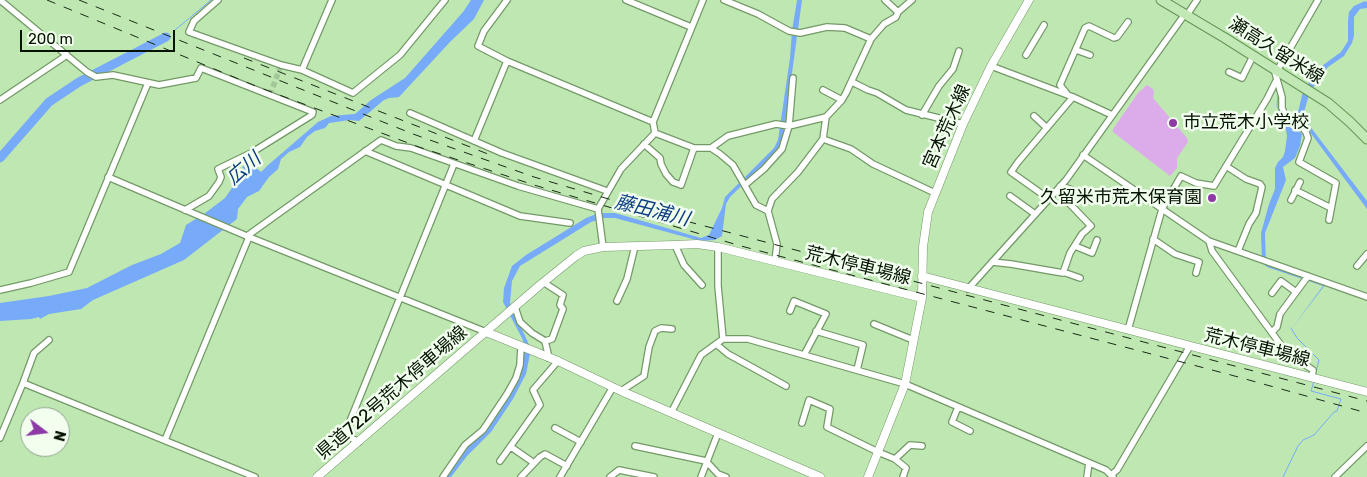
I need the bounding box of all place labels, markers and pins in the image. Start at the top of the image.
place label: 市立荒木小学校 [1183,112,1309,134]
marker: 市立荒木小学校 [1167,117,1179,129]
place label: 久留米市荒木保育園 [1040,187,1202,209]
marker: 久留米市荒木保育園 [1206,192,1218,204]

